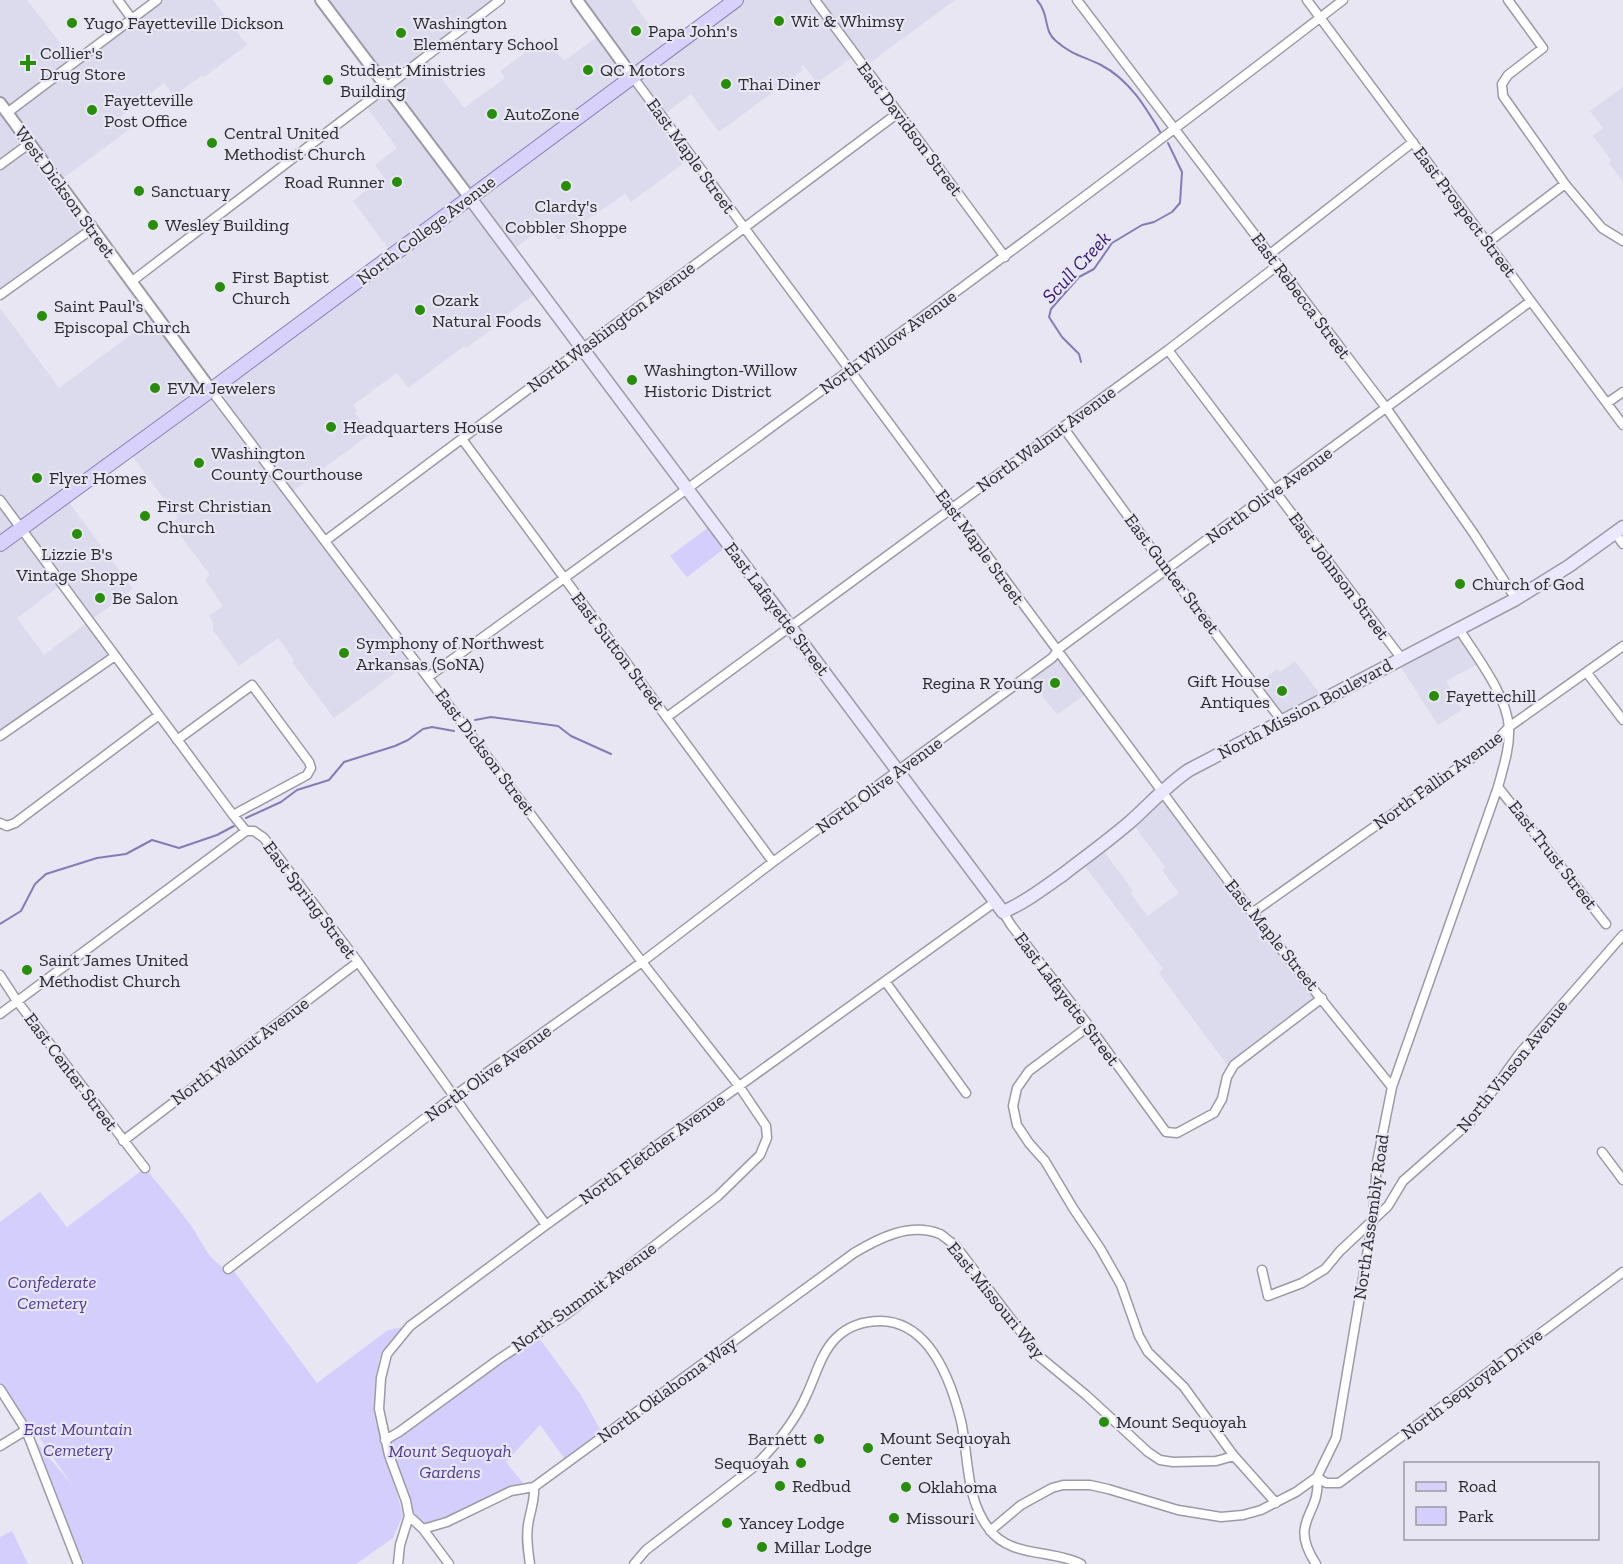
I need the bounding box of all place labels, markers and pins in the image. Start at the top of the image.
place label: Wit & Whimsy [791,10,905,32]
place label: Yugo Fayetteville Dickson [83,12,284,34]
place label: Washington Elementary School [413,12,558,55]
marker: Wit & Whimsy [772,14,786,28]
marker: Yugo Fayetteville Dickson [65,16,79,30]
place label: Papa John's [648,20,738,42]
marker: Papa John's [629,24,643,38]
marker: Washington Elementary School [394,26,408,40]
place label: Collier's Drug Store [40,42,126,85]
marker: Collier's Drug Store [21,56,35,70]
place label: Student Ministries Building [340,59,486,102]
place label: QC Motors [600,59,685,81]
marker: QC Motors [581,63,595,77]
marker: Student Ministries Building [321,73,335,87]
place label: Thai Diner [738,73,821,95]
marker: Thai Diner [719,77,733,91]
place label: Fayetteville Post Office [104,89,193,132]
marker: Fayetteville Post Office [85,103,99,117]
place label: AutoZone [504,103,579,125]
marker: AutoZone [485,107,499,121]
place label: Central United Methodist Church [224,122,365,165]
marker: Central United Methodist Church [205,136,219,150]
place label: Road Runner [284,171,385,193]
marker: Road Runner [390,175,404,189]
marker: Clardy's Cobbler Shoppe [559,179,573,193]
place label: Sanctuary [151,180,231,202]
marker: Sanctuary [132,184,146,198]
place label: Clardy's Cobbler Shoppe [505,195,627,238]
place label: Wesley Building [165,214,289,236]
marker: Wesley Building [146,218,160,232]
place label: First Baptist Church [232,266,329,309]
marker: First Baptist Church [213,280,227,294]
place label: Ozark Natural Foods [432,289,541,332]
place label: Saint Paul's Episcopal Church [54,295,190,338]
marker: Ozark Natural Foods [413,303,427,317]
marker: Saint Paul's Episcopal Church [35,309,49,323]
place label: Washington-Willow Historic District [644,359,797,402]
marker: Washington-Willow Historic District [625,373,639,387]
place label: EVM Jewelers [167,377,276,399]
marker: EVM Jewelers [148,381,162,395]
place label: Headquarters House [343,416,503,438]
marker: Headquarters House [324,420,338,434]
place label: Washington County Courthouse [211,442,363,485]
marker: Washington County Courthouse [192,456,206,470]
place label: Flyer Homes [49,467,147,489]
marker: Flyer Homes [30,471,44,485]
place label: First Christian Church [157,495,272,538]
marker: First Christian Church [138,509,152,523]
marker: Lizzie B's Vintage Shoppe [70,527,84,541]
place label: Lizzie B's Vintage Shoppe [15,543,138,586]
place label: Church of God [1472,573,1584,595]
marker: Church of God [1453,577,1467,591]
place label: Be Salon [112,587,179,609]
marker: Be Salon [93,591,107,605]
place label: Symphony of Northwest Arkansas (SoNA) [356,632,544,675]
marker: Symphony of Northwest Arkansas (SoNA) [337,646,351,660]
place label: Gift House Antiques [1187,670,1270,713]
place label: Regina R Young [922,672,1043,694]
marker: Regina R Young [1048,676,1062,690]
marker: Gift House Antiques [1275,684,1289,698]
place label: Fayettechill [1446,685,1537,707]
marker: Fayettechill [1427,689,1441,703]
place label: Saint James United Methodist Church [39,949,188,992]
marker: Saint James United Methodist Church [20,963,34,977]
place label: Mount Sequoyah [1116,1411,1247,1433]
marker: Mount Sequoyah [1097,1415,1111,1429]
place label: Mount Sequoyah Center [880,1427,1011,1470]
place label: Barnett [748,1428,807,1450]
marker: Barnett [812,1432,826,1446]
marker: Mount Sequoyah Center [861,1441,875,1455]
place label: Sequoyah [714,1452,789,1474]
marker: Sequoyah [794,1456,808,1470]
place label: Redbud [792,1475,851,1497]
place label: Oklahoma [918,1476,998,1498]
marker: Redbud [773,1479,787,1493]
marker: Oklahoma [899,1480,913,1494]
place label: Missouri [906,1507,975,1529]
marker: Missouri [887,1511,901,1525]
place label: Yancey Lodge [738,1512,844,1534]
marker: Yancey Lodge [720,1516,734,1530]
place label: Millar Lodge [774,1536,872,1558]
marker: Millar Lodge [755,1540,769,1554]

